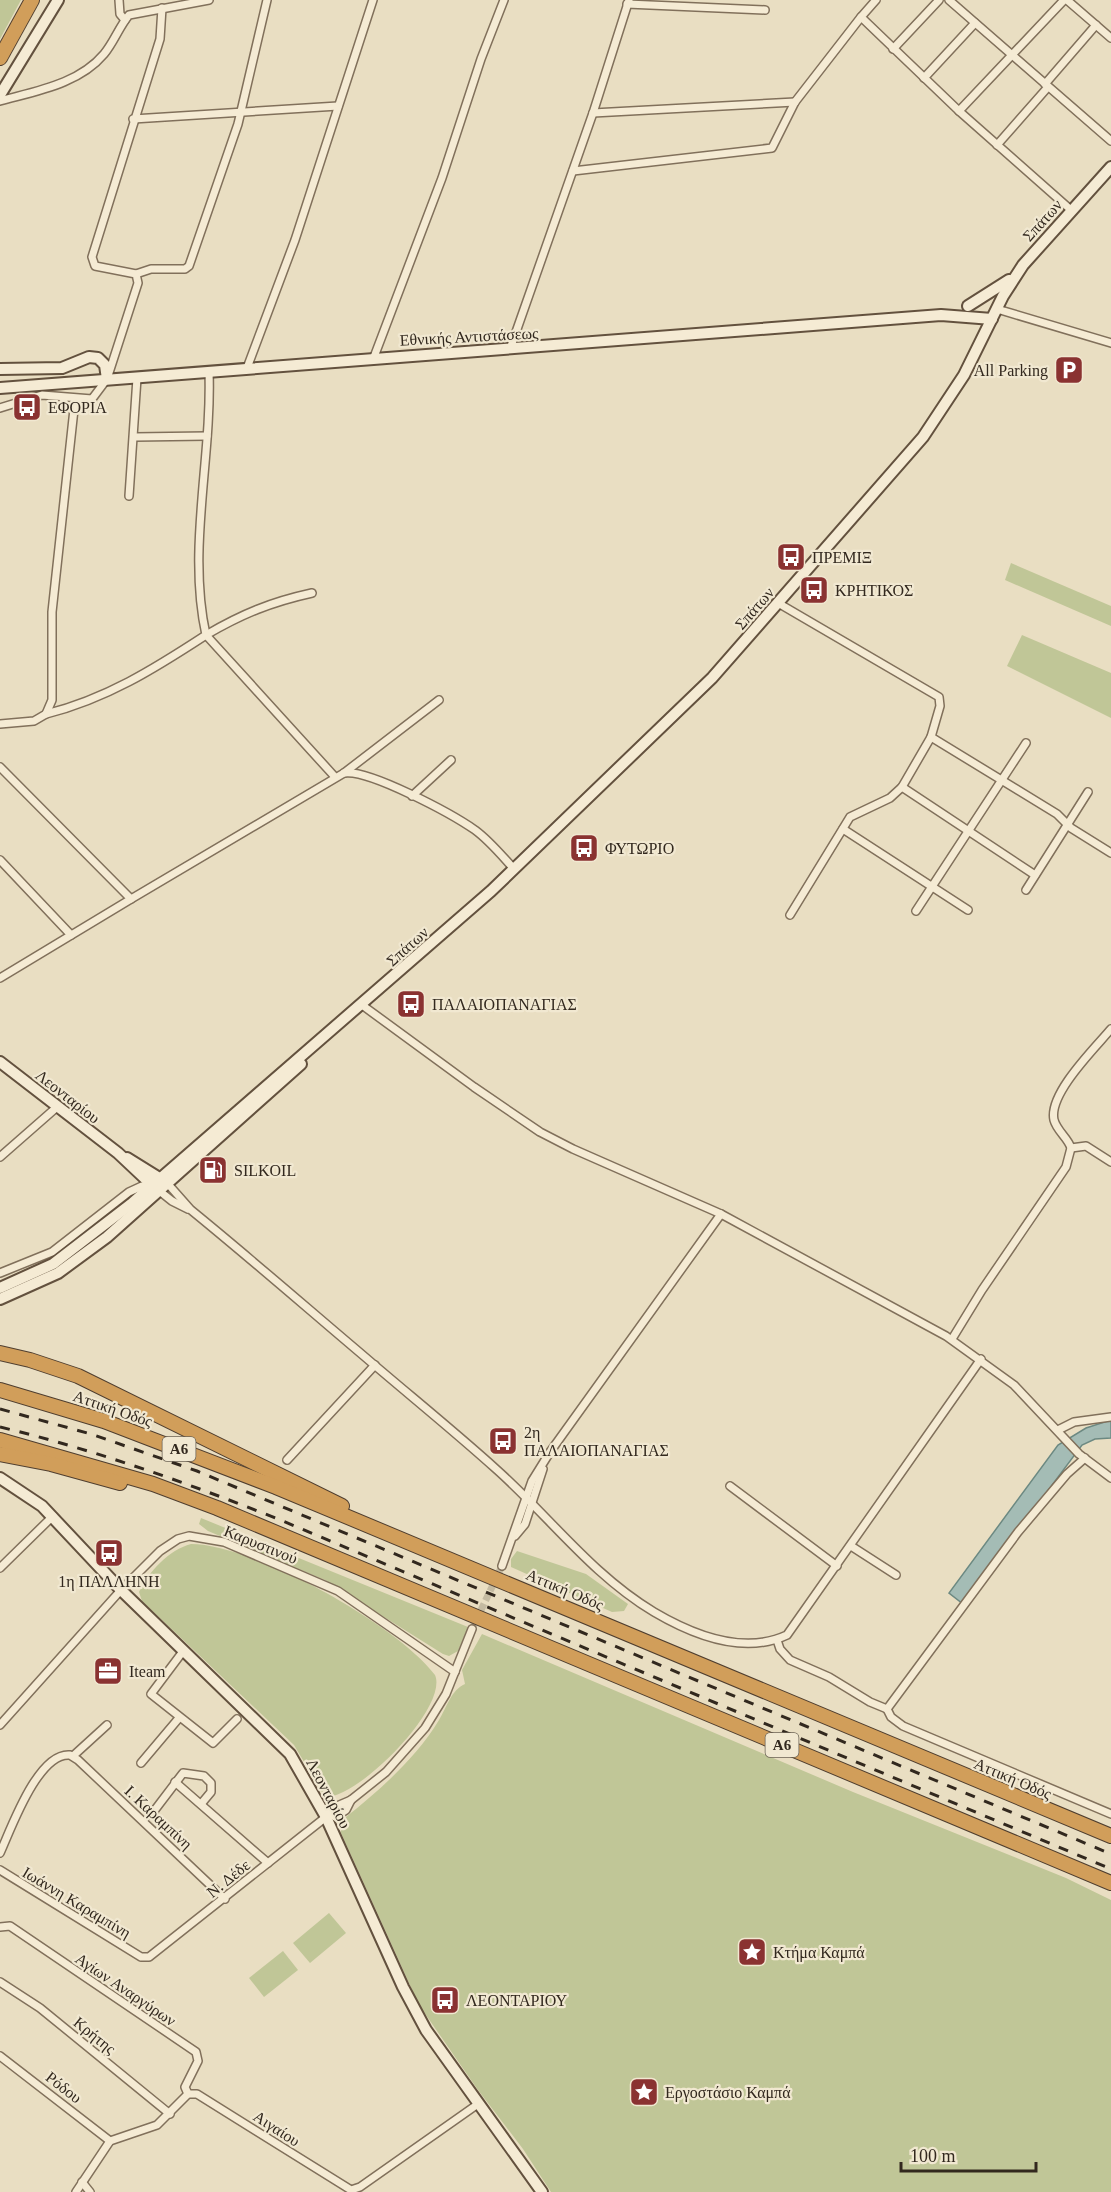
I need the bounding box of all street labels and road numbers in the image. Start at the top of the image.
street label: Σπάτων [1019,196,1065,245]
street label: Εθνικής Αντιστάσεως [399,324,540,350]
street label: Σπάτων [732,584,777,633]
street label: Σπάτων [383,923,432,969]
street label: Λεονταρίου [32,1066,103,1128]
street label: Αττική Οδός [71,1387,155,1431]
road number: Α6 [162,1437,195,1461]
street label: Καρυστινού [221,1522,300,1568]
street label: Αττική Οδός [523,1566,607,1615]
road number: Α6 [766,1733,798,1757]
street label: Λεονταρίου [302,1755,354,1832]
street label: Αττική Οδός [971,1755,1055,1804]
street label: Ι. Καραμπίνη [121,1782,196,1854]
street label: Ν. Δέδε [204,1856,253,1901]
street label: Ιωάννη Καραμπίνη [19,1863,134,1942]
street label: Αγίων Αναργύρων [72,1950,179,2030]
street label: Κρήτης [70,2013,120,2059]
street label: Ρόδου [43,2068,85,2107]
street label: Αιγαίου [250,2107,303,2150]

